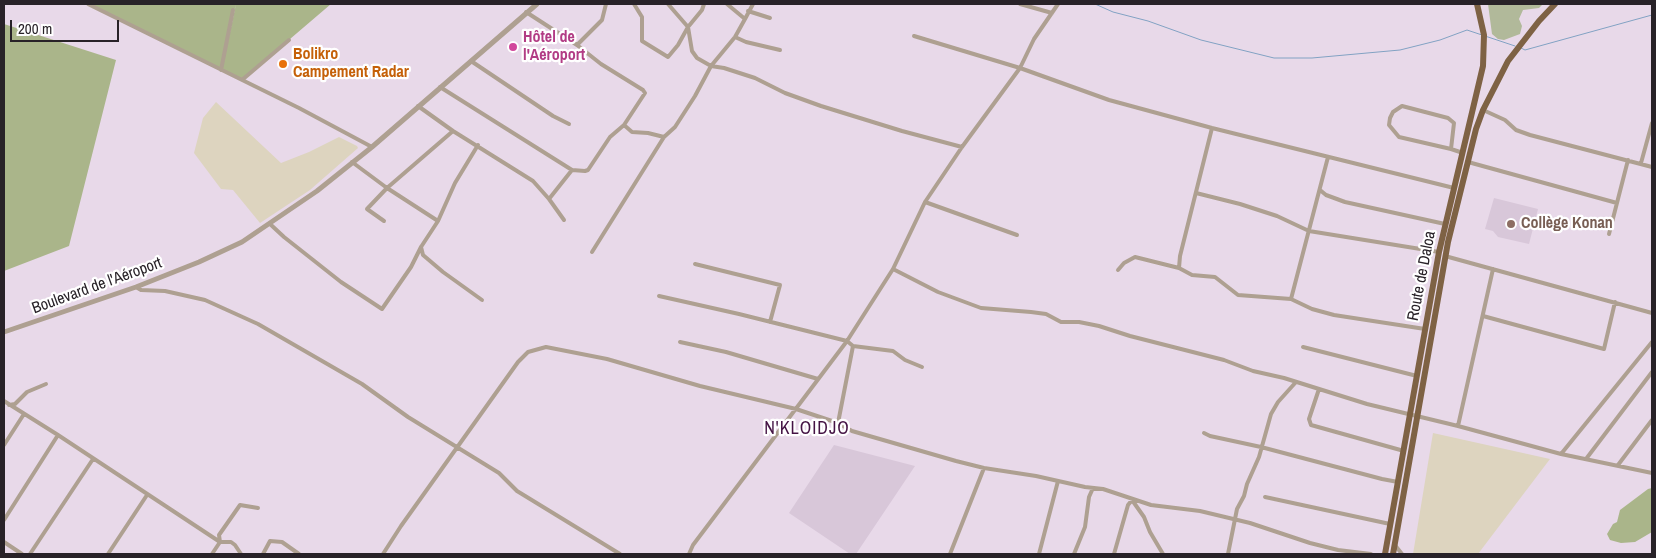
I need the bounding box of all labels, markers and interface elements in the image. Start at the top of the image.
scale bar [12,10,121,42]
text: 200 m [18,18,52,39]
place label: Hôtel de l'Aéroport [523,28,585,66]
marker: Hôtel de l'Aéroport [507,41,519,53]
place label: Bolikro Campement Radar [293,45,409,83]
marker: Bolikro Campement Radar [277,58,289,70]
place label: Collège Konan [1521,214,1613,234]
marker: Collège Konan [1505,218,1517,230]
street label: Route de Daloa [1404,229,1440,323]
street label: Boulevard de l'Aéroport [29,254,165,318]
district label: N'KLOIDJO [763,418,851,440]

